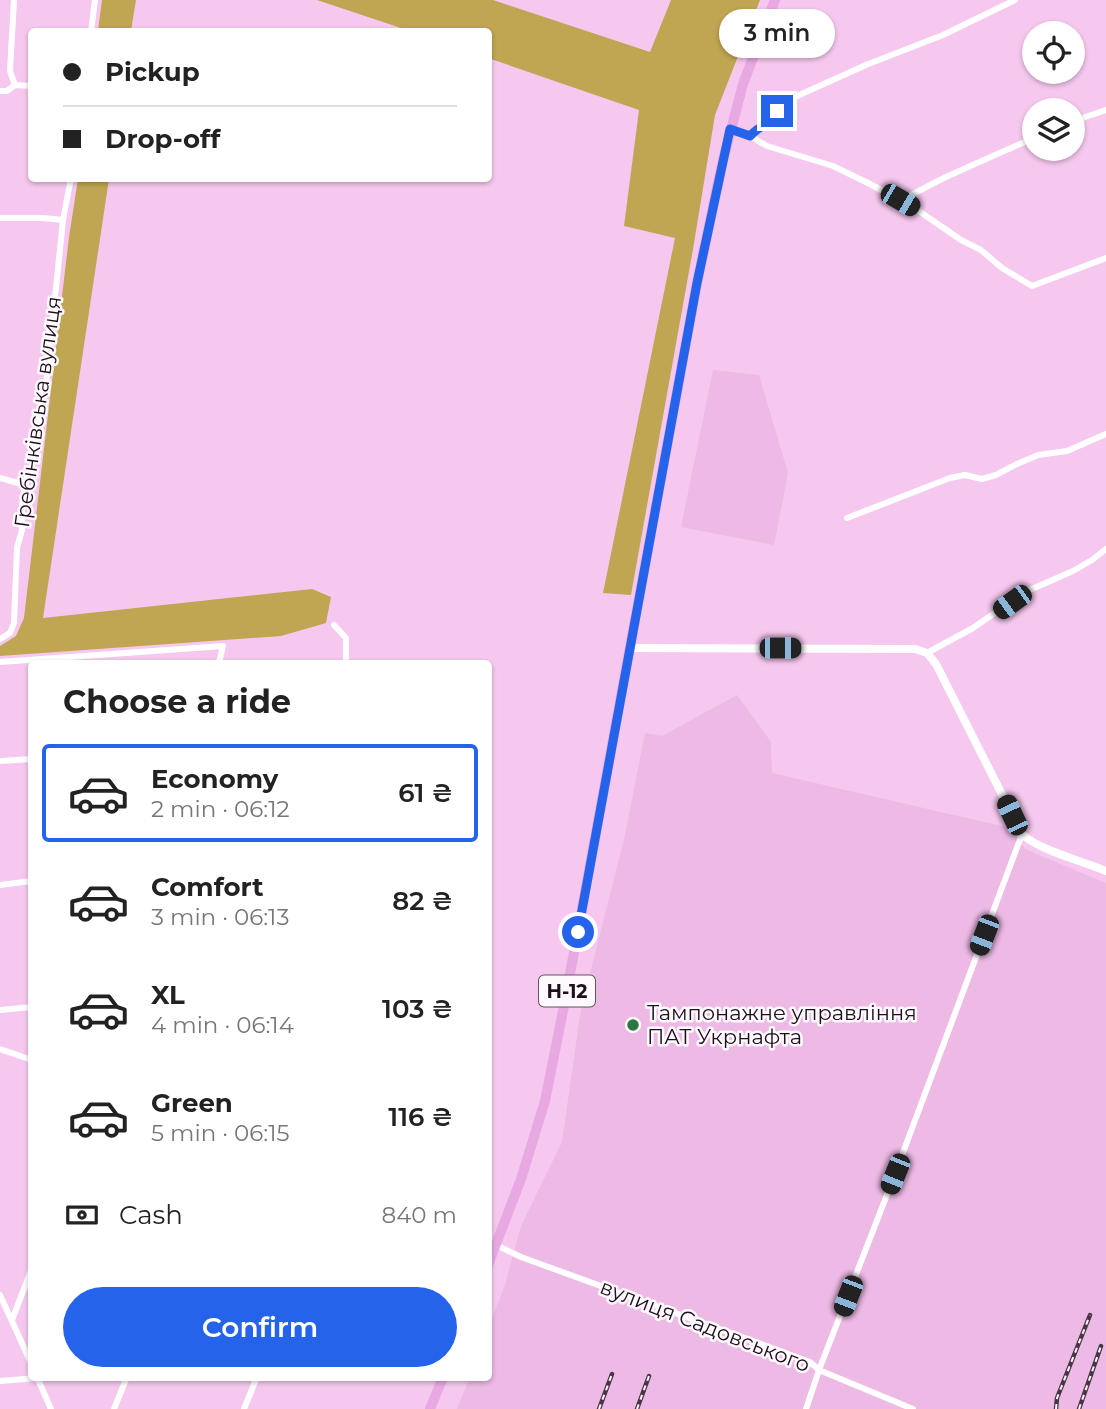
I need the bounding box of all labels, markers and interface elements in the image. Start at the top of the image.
callout: 3 min [719,10,835,58]
text: 3 min [744,19,810,47]
map controls [1022,21,1085,161]
button: locate [1022,21,1085,84]
text: Pickup [105,56,200,88]
route end [761,95,793,127]
button: layers [1022,98,1085,161]
text: Drop-off [105,123,220,155]
car [877,180,924,220]
street label: Гребінківська вулиця [9,295,66,529]
car [989,581,1036,623]
car [760,638,802,659]
text: Choose a ride [63,682,291,721]
icon: car [67,762,130,825]
text: Economy [151,763,278,795]
text: 61 ₴ [398,777,453,809]
car [994,792,1031,838]
text: 2 min · 06:12 [151,795,290,823]
icon: car [67,870,130,933]
text: Comfort [151,871,263,903]
text: 82 ₴ [392,885,453,917]
text: 3 min · 06:13 [151,903,289,931]
car [967,912,1002,958]
route start [562,916,594,948]
road number: Н-12 [539,976,595,1007]
icon: car [67,978,130,1041]
text: XL [151,979,185,1011]
text: 103 ₴ [382,993,453,1025]
place label: Тампонажне управління ПАТ Укрнафта [647,1000,917,1049]
text: 4 min · 06:14 [151,1011,294,1039]
marker: Тампонажне управління ПАТ Укрнафта [625,1017,641,1033]
icon: car [67,1086,130,1149]
text: Green [151,1087,233,1119]
text: 116 ₴ [388,1101,453,1133]
text: 5 min · 06:15 [151,1119,289,1147]
car [878,1151,913,1197]
icon: cash [63,1196,101,1234]
text: Cash [119,1199,183,1231]
text: 840 m [381,1201,457,1229]
car [831,1273,866,1319]
street label: вулиця Садовського [597,1274,814,1377]
button: Confirm [63,1287,457,1367]

